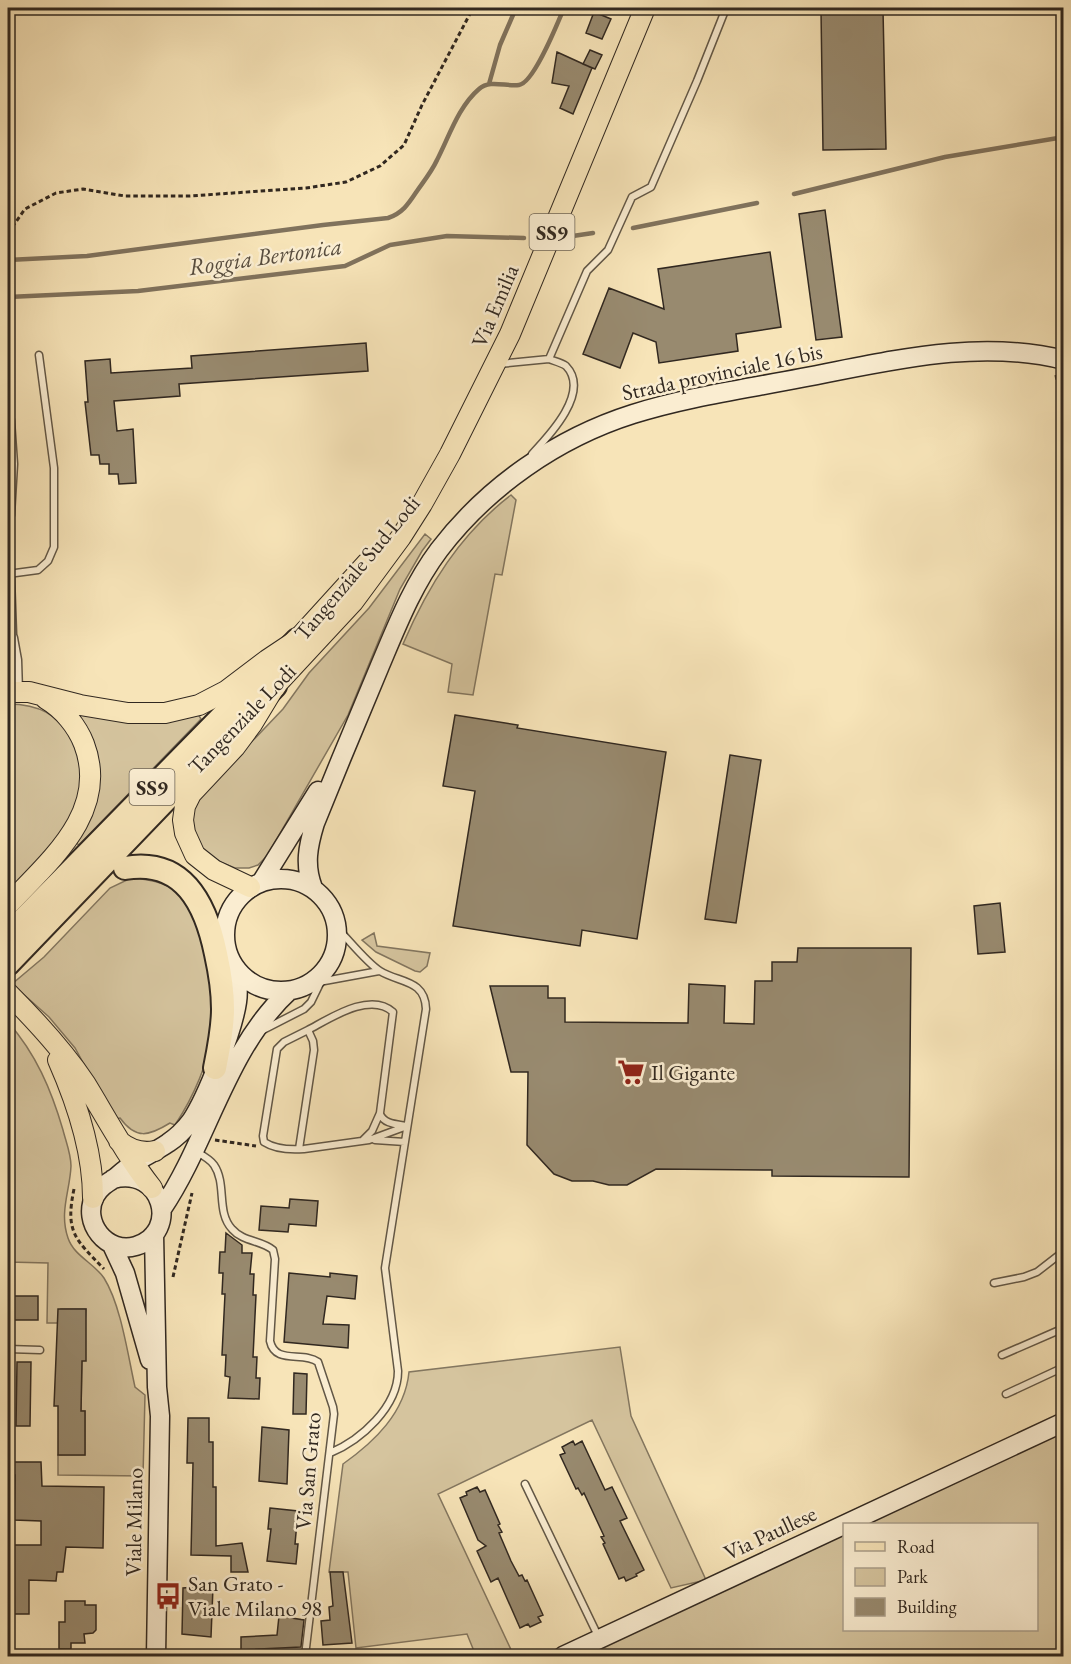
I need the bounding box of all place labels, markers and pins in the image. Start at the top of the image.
supermarket icon: Il Gigante [616,1057,646,1087]
place label: Il Gigante [651,1058,735,1087]
place label: San Grato - Viale Milano 98 [188,1569,322,1623]
bus stop icon: San Grato - Viale Milano 98 [153,1581,183,1611]

